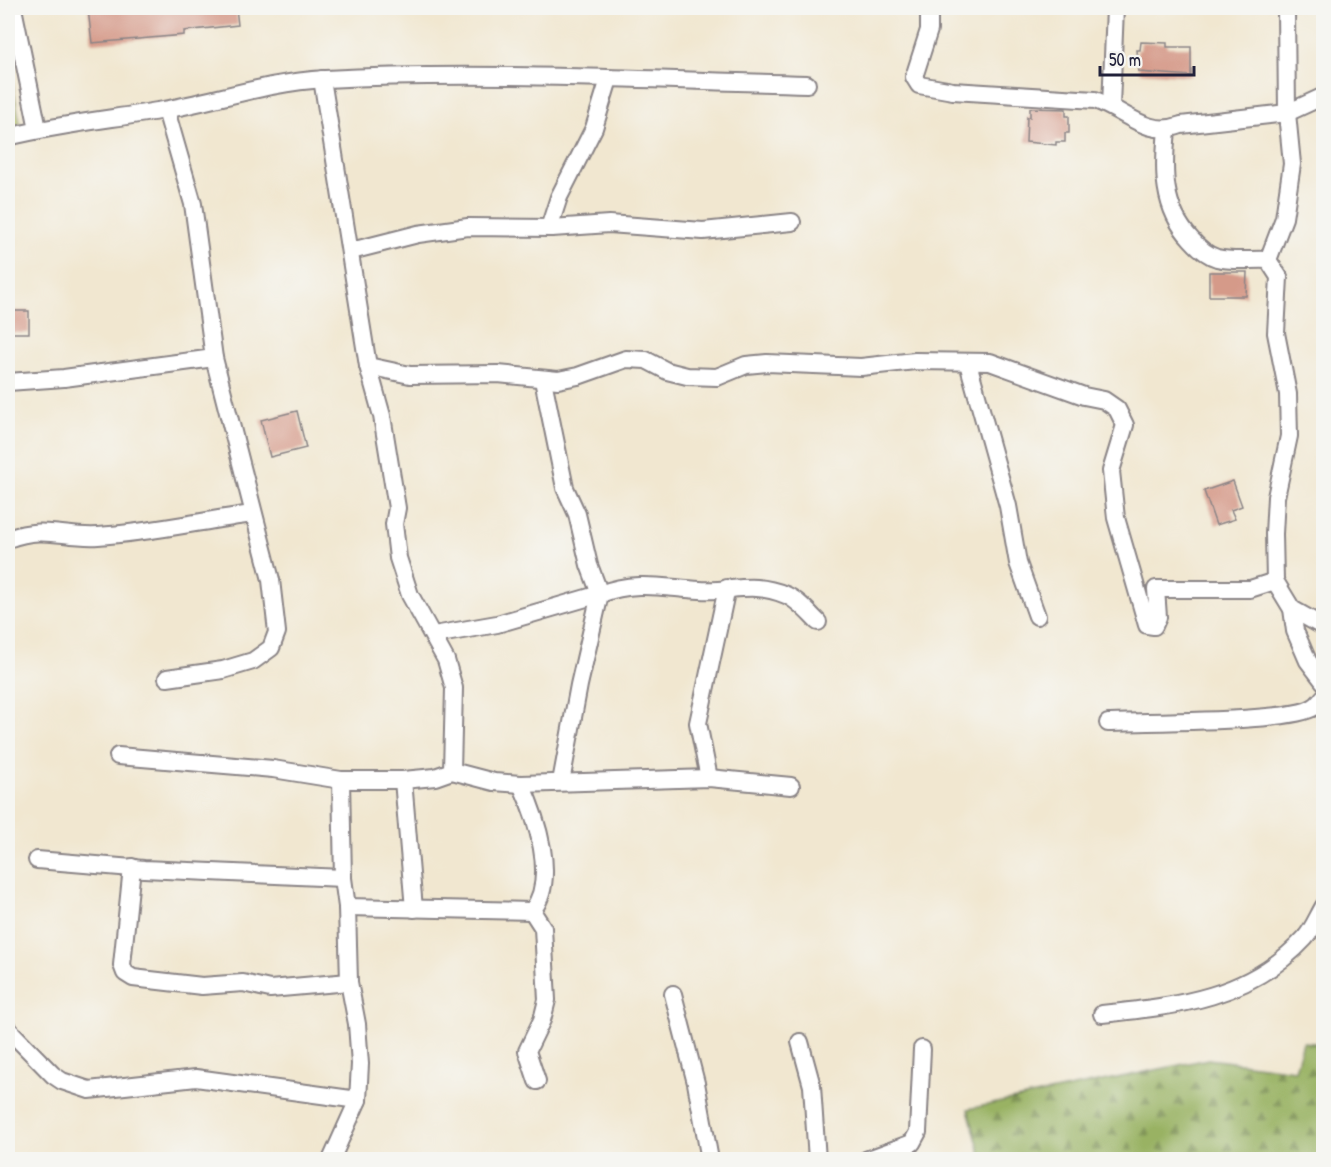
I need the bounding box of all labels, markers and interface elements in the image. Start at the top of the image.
scale bar [1100,39,1194,77]
text: 50 m [1109,47,1141,72]

